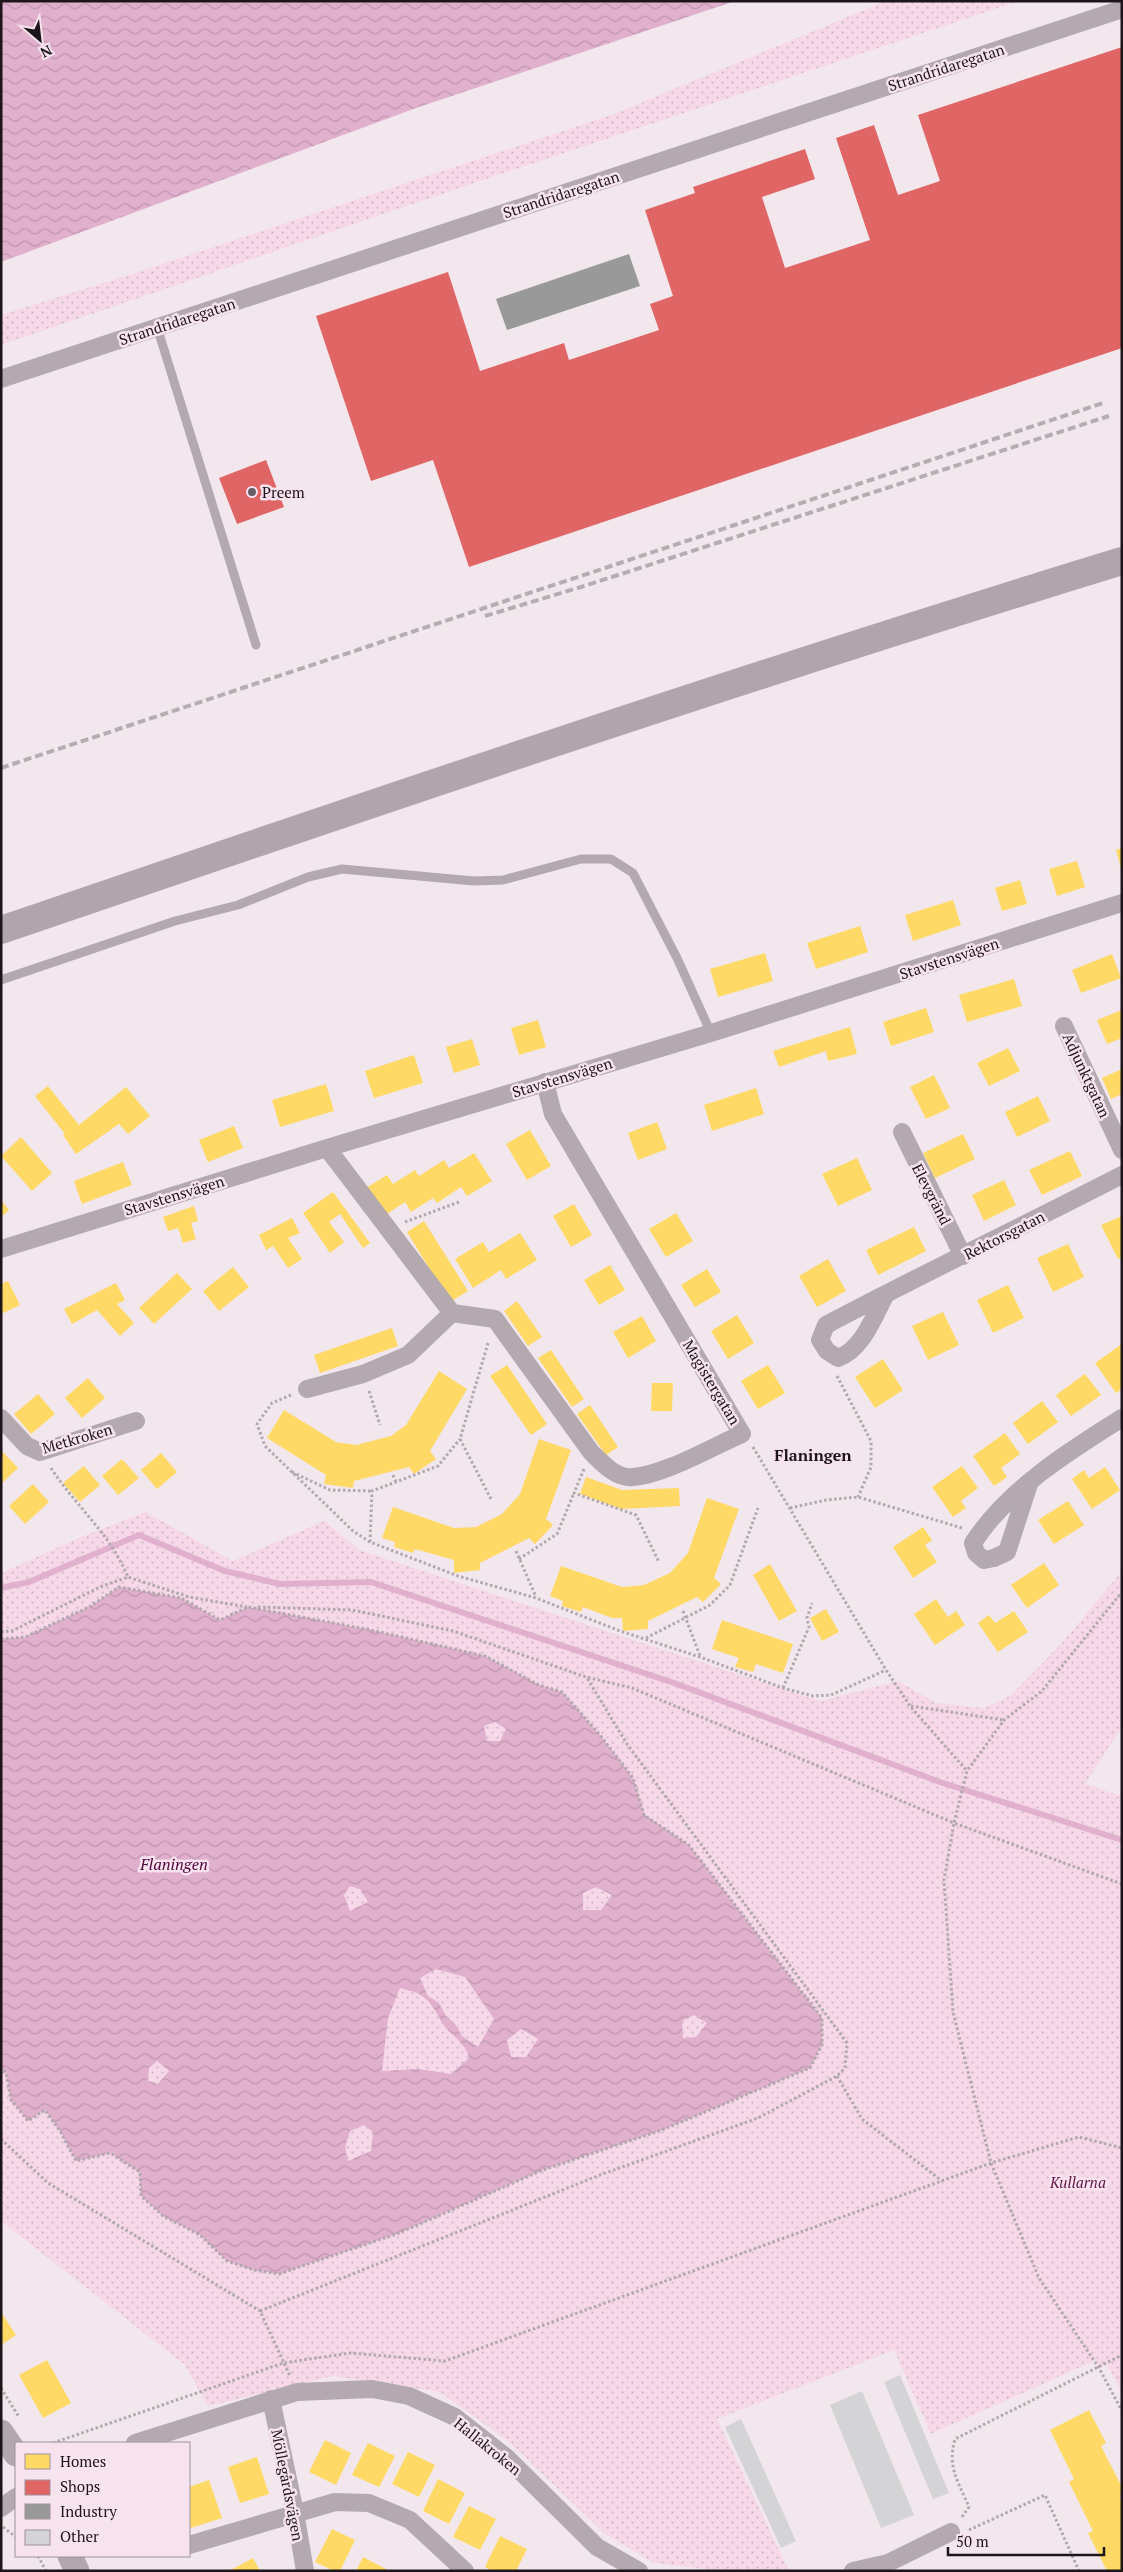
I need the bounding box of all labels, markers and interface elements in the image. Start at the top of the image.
north arrow [15,15,65,65]
street label: Strandridaregatan [885,39,1007,95]
text: N [37,41,55,63]
street label: Strandridaregatan [500,166,622,222]
street label: Strandridaregatan [116,293,238,349]
place label: Preem [262,482,305,502]
marker: Preem [246,486,258,498]
street label: Stavstensvägen [897,932,1001,983]
street label: Adjunktgatan [1059,1029,1115,1121]
street label: Stavstensvägen [510,1052,614,1102]
street label: Elevgränd [908,1160,956,1228]
street label: Stavstensvägen [122,1170,226,1220]
street label: Rektorsgatan [960,1206,1048,1264]
street label: Magistergatan [679,1336,745,1428]
street label: Metkroken [40,1418,114,1458]
district label: Flaningen [774,1444,852,1466]
water label: Flaningen [139,1853,208,1875]
park label: Kullarna [1049,2172,1106,2192]
street label: Hallakroken [450,2413,526,2479]
street label: Möllegårdsvägen [267,2427,309,2543]
legend [15,2442,190,2557]
text: Homes [60,2451,106,2471]
text: Shops [60,2476,100,2496]
text: Industry [60,2501,117,2521]
scale bar [948,2524,1104,2556]
text: Other [60,2526,99,2546]
text: 50 m [956,2531,989,2551]

